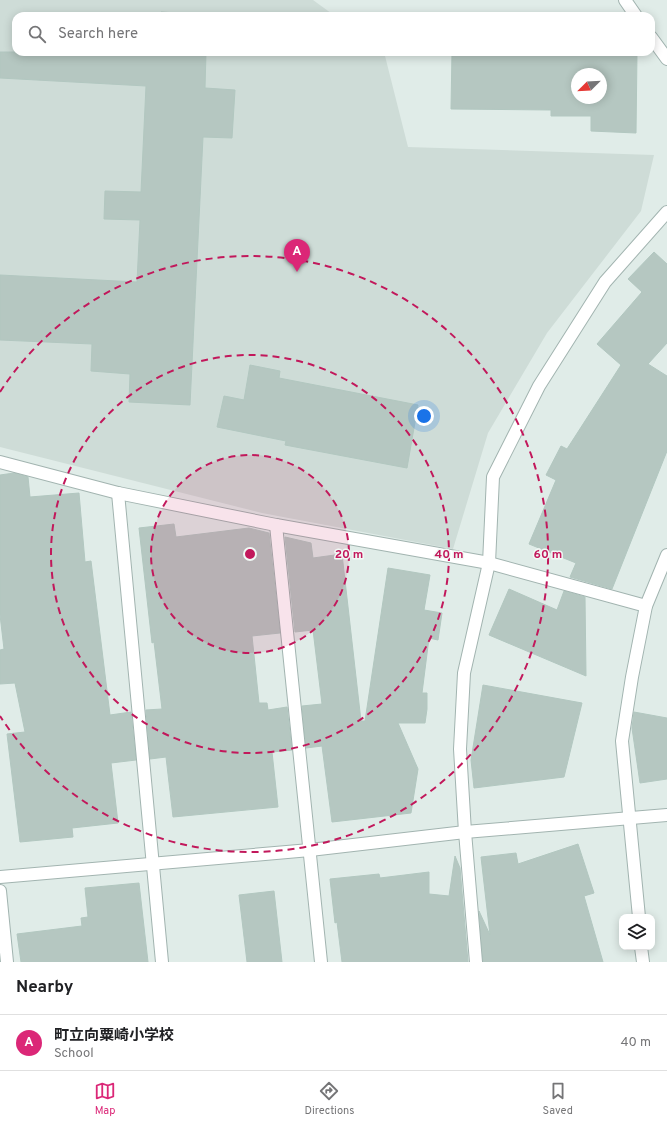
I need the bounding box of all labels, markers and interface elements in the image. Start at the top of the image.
search box [12,12,655,56]
icon: search [26,23,48,45]
text: Search here [58,25,138,44]
north arrow [571,68,607,104]
pin: A [284,239,310,272]
your location [414,406,434,426]
centre of rings [243,547,257,561]
text: 20 m [335,547,363,563]
text: 40 m [434,547,464,563]
text: 60 m [534,547,562,563]
map controls [619,914,655,950]
button: layers [619,914,655,950]
text: Nearby [16,977,73,999]
text: 町立向粟崎小学校 [54,1027,174,1046]
text: A [24,1035,34,1051]
text: 40 m [621,1035,651,1051]
text: School [54,1046,94,1062]
tab: Map [94,1080,116,1118]
tab: Directions [304,1080,354,1118]
tab: Saved [543,1080,573,1118]

